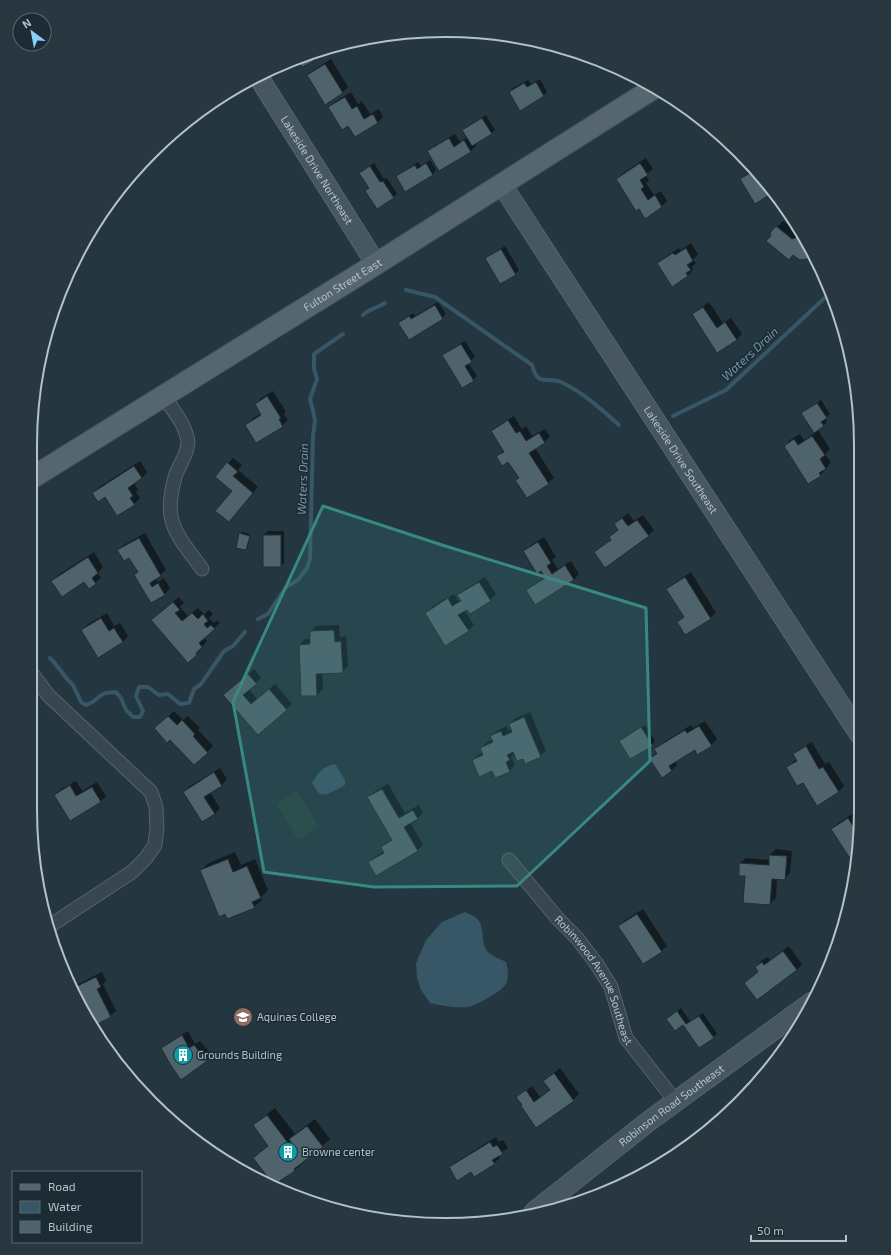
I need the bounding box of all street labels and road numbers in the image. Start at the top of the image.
street label: Lakeside Drive Northeast [279,113,356,226]
street label: Fulton Street East [301,255,384,314]
street label: Lakeside Drive Southeast [642,403,721,516]
street label: Robinwood Avenue Southeast [552,913,636,1047]
street label: Robinson Road Southeast [616,1061,726,1148]

